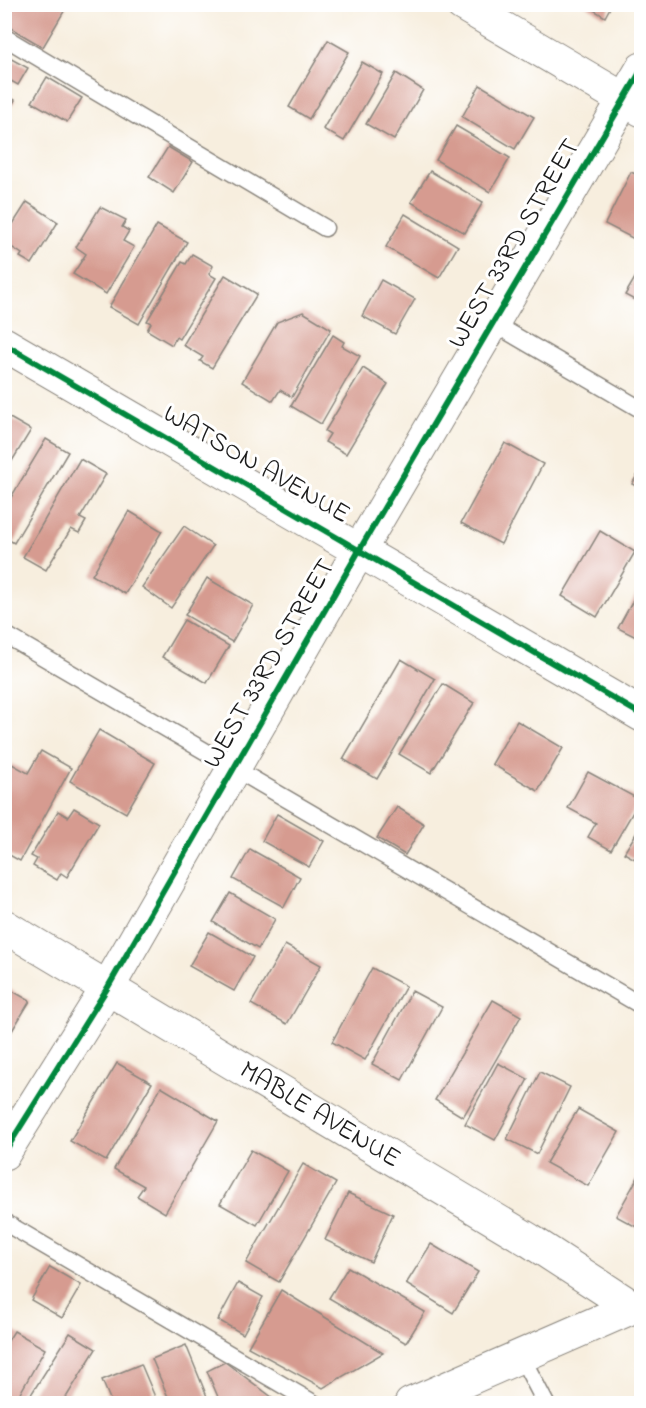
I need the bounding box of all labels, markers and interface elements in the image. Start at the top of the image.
street label: WEST 33RD STREET [439,132,591,356]
street label: WATSON AVENUE [155,396,357,534]
street label: WEST 33RD STREET [194,552,346,776]
street label: MABLE AVENUE [232,1052,408,1178]

